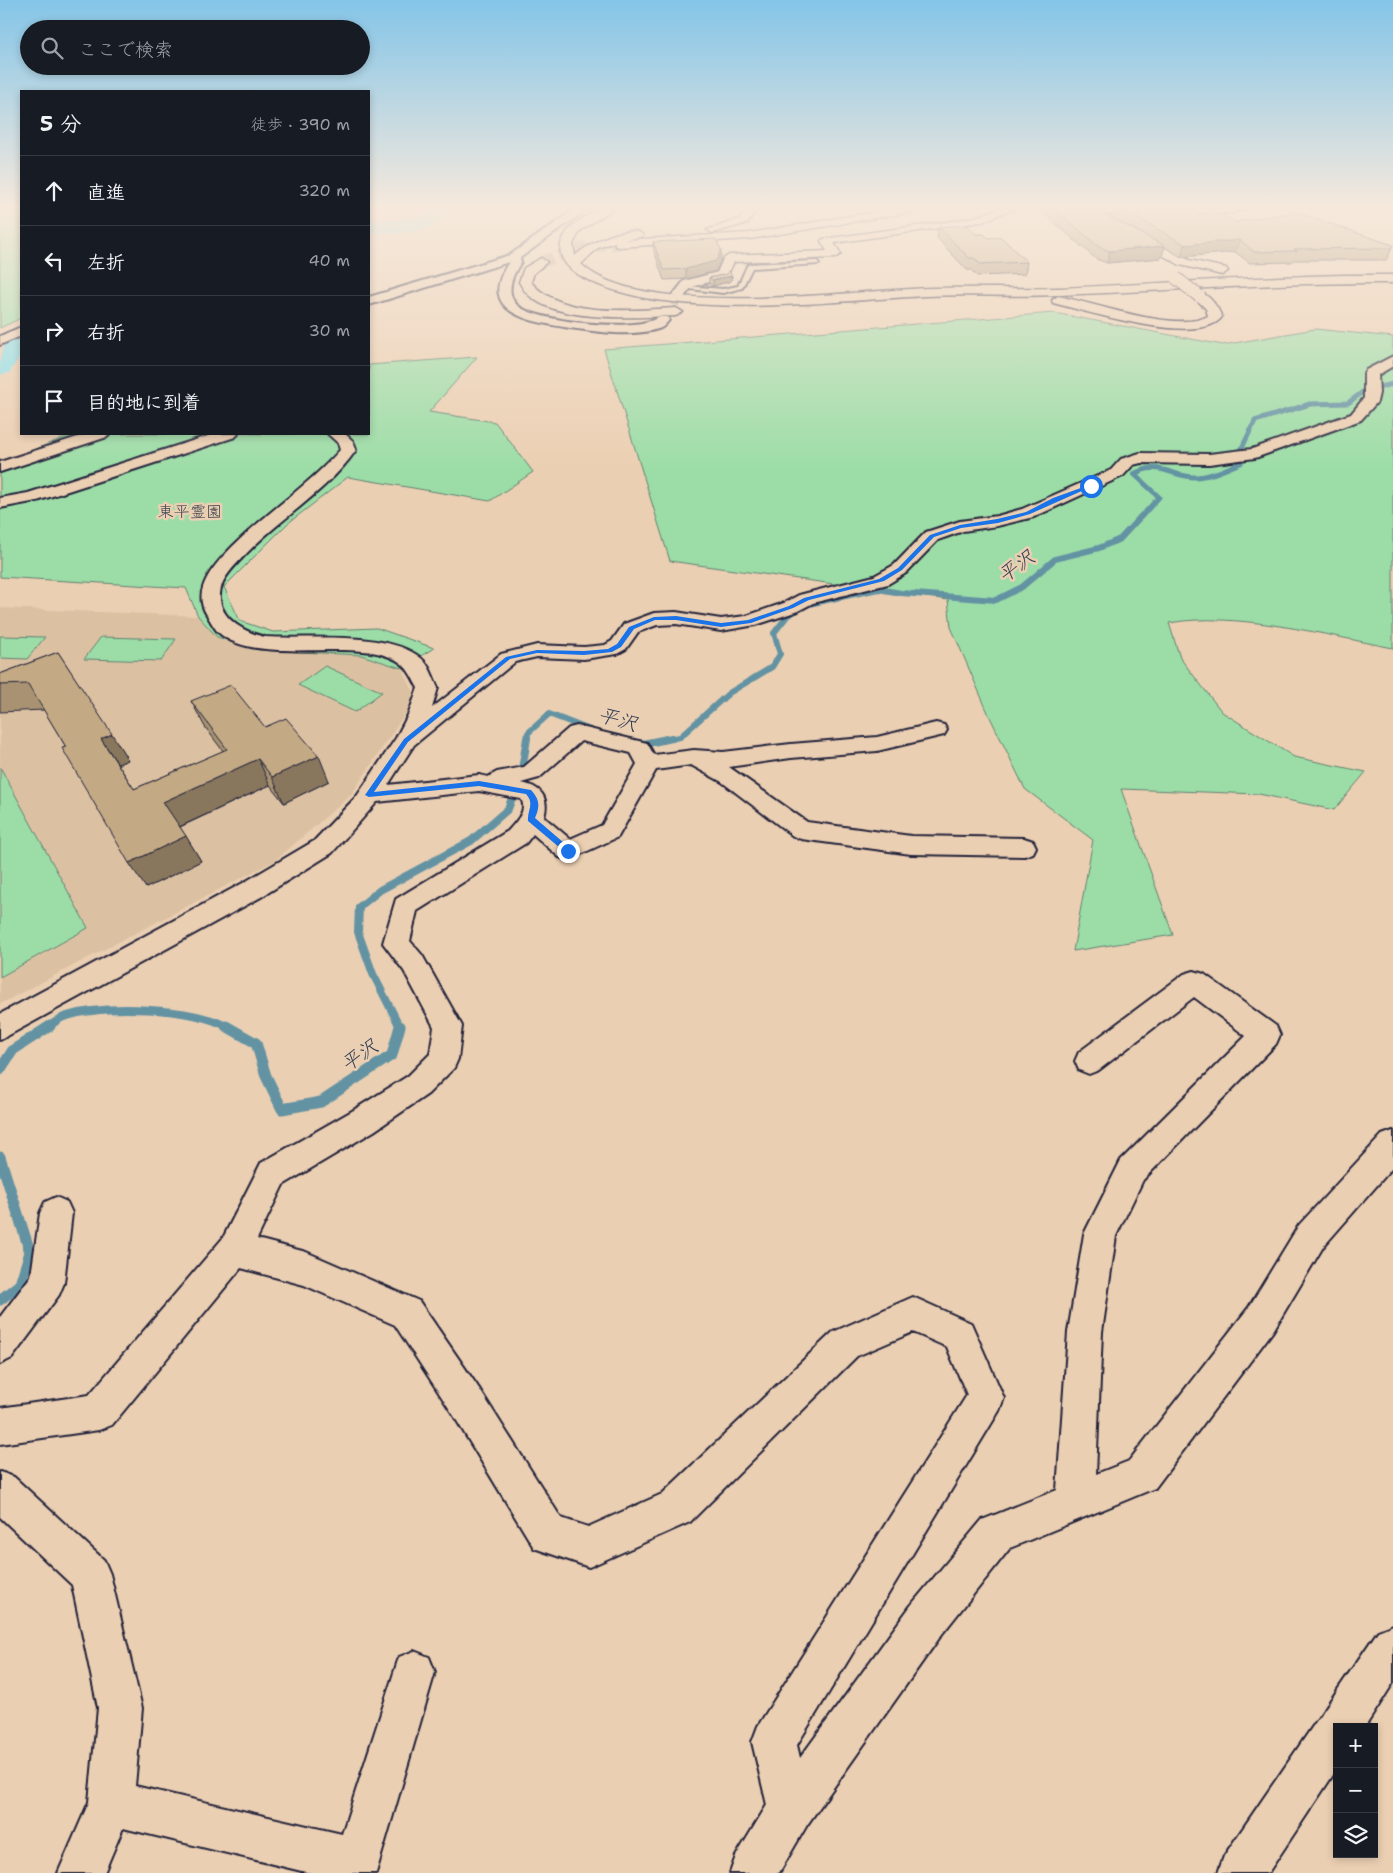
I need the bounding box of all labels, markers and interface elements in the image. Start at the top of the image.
search box [20,20,370,75]
icon: search [38,34,66,62]
text: ここで検索 [78,37,173,62]
text: 5 分 [40,110,81,138]
text: 徒歩 · 390 m [251,114,350,135]
icon: ahead [40,177,68,205]
text: 直進 [87,180,125,205]
text: 320 m [299,180,350,201]
icon: left [40,247,68,275]
text: 左折 [87,250,125,275]
text: 40 m [308,250,350,271]
icon: right [40,317,68,345]
text: 右折 [87,320,125,345]
text: 30 m [309,320,350,341]
icon: arrive [40,387,68,415]
text: 目的地に到着 [87,390,201,415]
route start [1080,475,1103,498]
park label: 東平霊園 [158,501,222,522]
water label: 平沢 [992,543,1041,588]
water label: 平沢 [595,701,642,737]
route end [557,840,580,863]
water label: 平沢 [335,1032,384,1077]
map controls [1333,1723,1378,1858]
button: + [1333,1723,1378,1768]
button: − [1333,1768,1378,1813]
button: layers [1333,1813,1378,1858]

